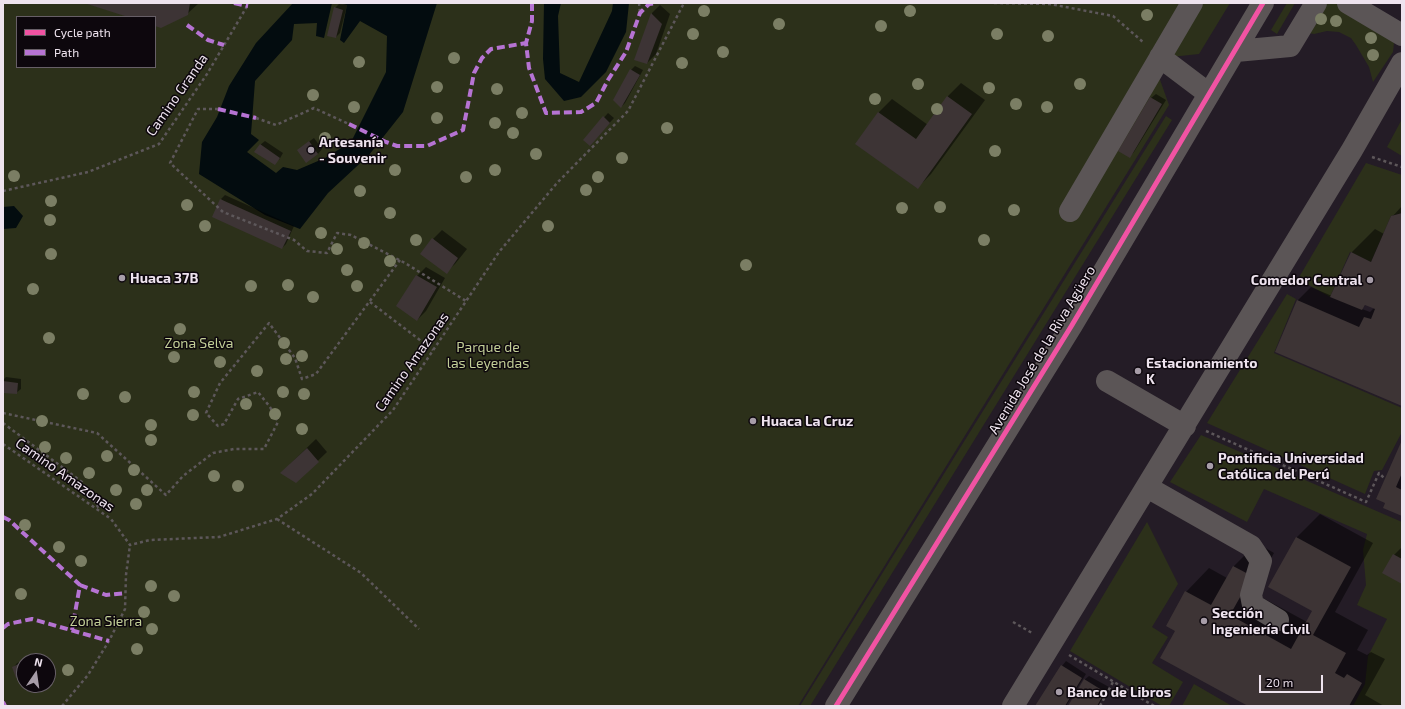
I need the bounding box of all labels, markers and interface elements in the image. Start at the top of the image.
legend [16,16,156,68]
text: Cycle path [54,25,111,39]
text: Path [54,45,79,59]
street label: Camino Granda [142,51,212,139]
place label: Artesanía - Souvenir [319,134,387,166]
marker: Artesanía - Souvenir [306,145,316,155]
street label: Avenida José de la Riva Agüero [985,263,1099,437]
place label: Huaca 37B [130,270,198,286]
place label: Comedor Central [1251,272,1362,288]
marker: Huaca 37B [117,273,127,283]
marker: Comedor Central [1365,275,1375,285]
street label: Camino Amazonas [371,309,453,415]
park label: Zona Selva [164,335,234,351]
park label: Parque de las Leyendas [447,339,529,372]
place label: Estacionamiento K [1146,355,1257,388]
marker: Estacionamiento K [1133,366,1143,376]
place label: Huaca La Cruz [761,413,853,429]
marker: Huaca La Cruz [748,416,758,426]
street label: Camino Amazonas [12,434,118,516]
place label: Pontificia Universidad Católica del Perú [1218,450,1364,482]
marker: Pontificia Universidad Católica del Perú [1205,461,1215,471]
place label: Sección Ingeniería Civil [1212,605,1310,638]
park label: Zona Sierra [70,613,142,629]
marker: Sección Ingeniería Civil [1199,616,1209,626]
north arrow [16,653,56,693]
text: N [33,655,44,669]
scale bar [1261,667,1325,693]
text: 20 m [1266,675,1293,689]
place label: Banco de Libros [1067,684,1171,700]
marker: Banco de Libros [1054,687,1064,697]

